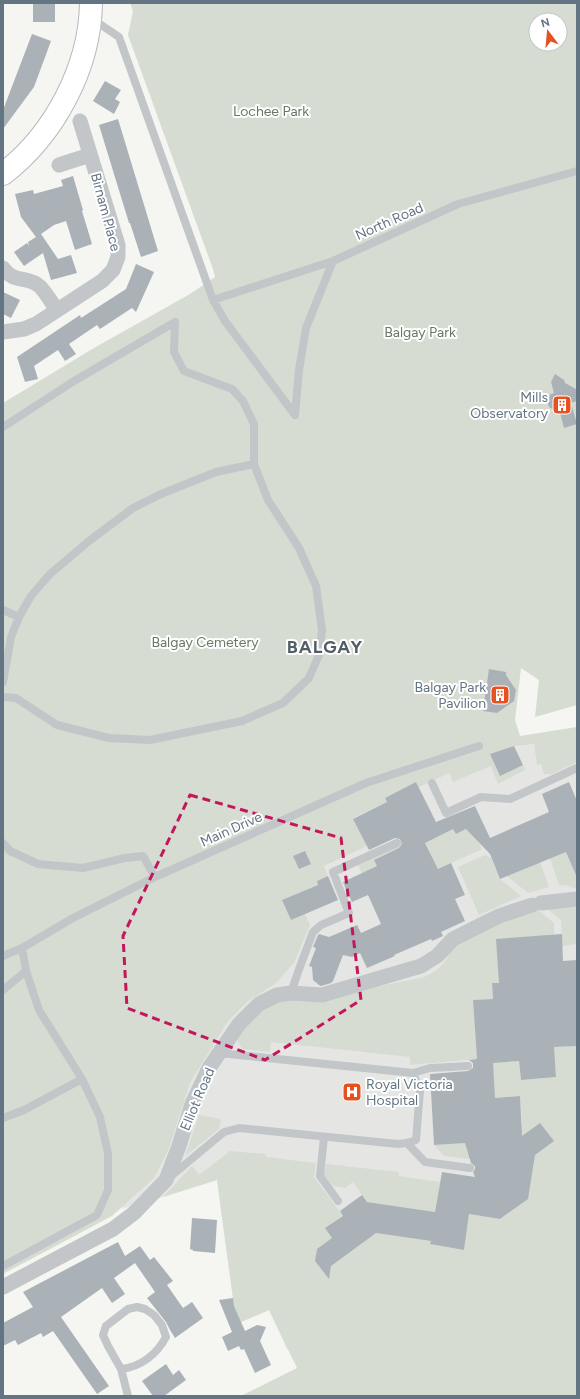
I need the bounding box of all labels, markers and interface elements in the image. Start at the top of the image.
north arrow [528,12,568,52]
text: N [539,15,551,30]
park label: Lochee Park [233,103,309,120]
street label: Birnam Place [87,171,124,254]
street label: North Road [353,199,426,244]
park label: Balgay Park [384,324,456,341]
place label: Mills Observatory [470,389,549,422]
building icon: Mills Observatory [551,394,573,416]
park label: Balgay Cemetery [151,634,259,651]
district label: BALGAY [287,636,363,658]
place label: Balgay Park Pavilion [415,679,486,712]
building icon: Balgay Park Pavilion [489,684,511,706]
street label: Main Drive [198,808,265,851]
street label: Elliot Road [177,1065,218,1133]
place label: Royal Victoria Hospital [366,1076,453,1109]
hospital icon: Royal Victoria Hospital [341,1081,363,1103]

